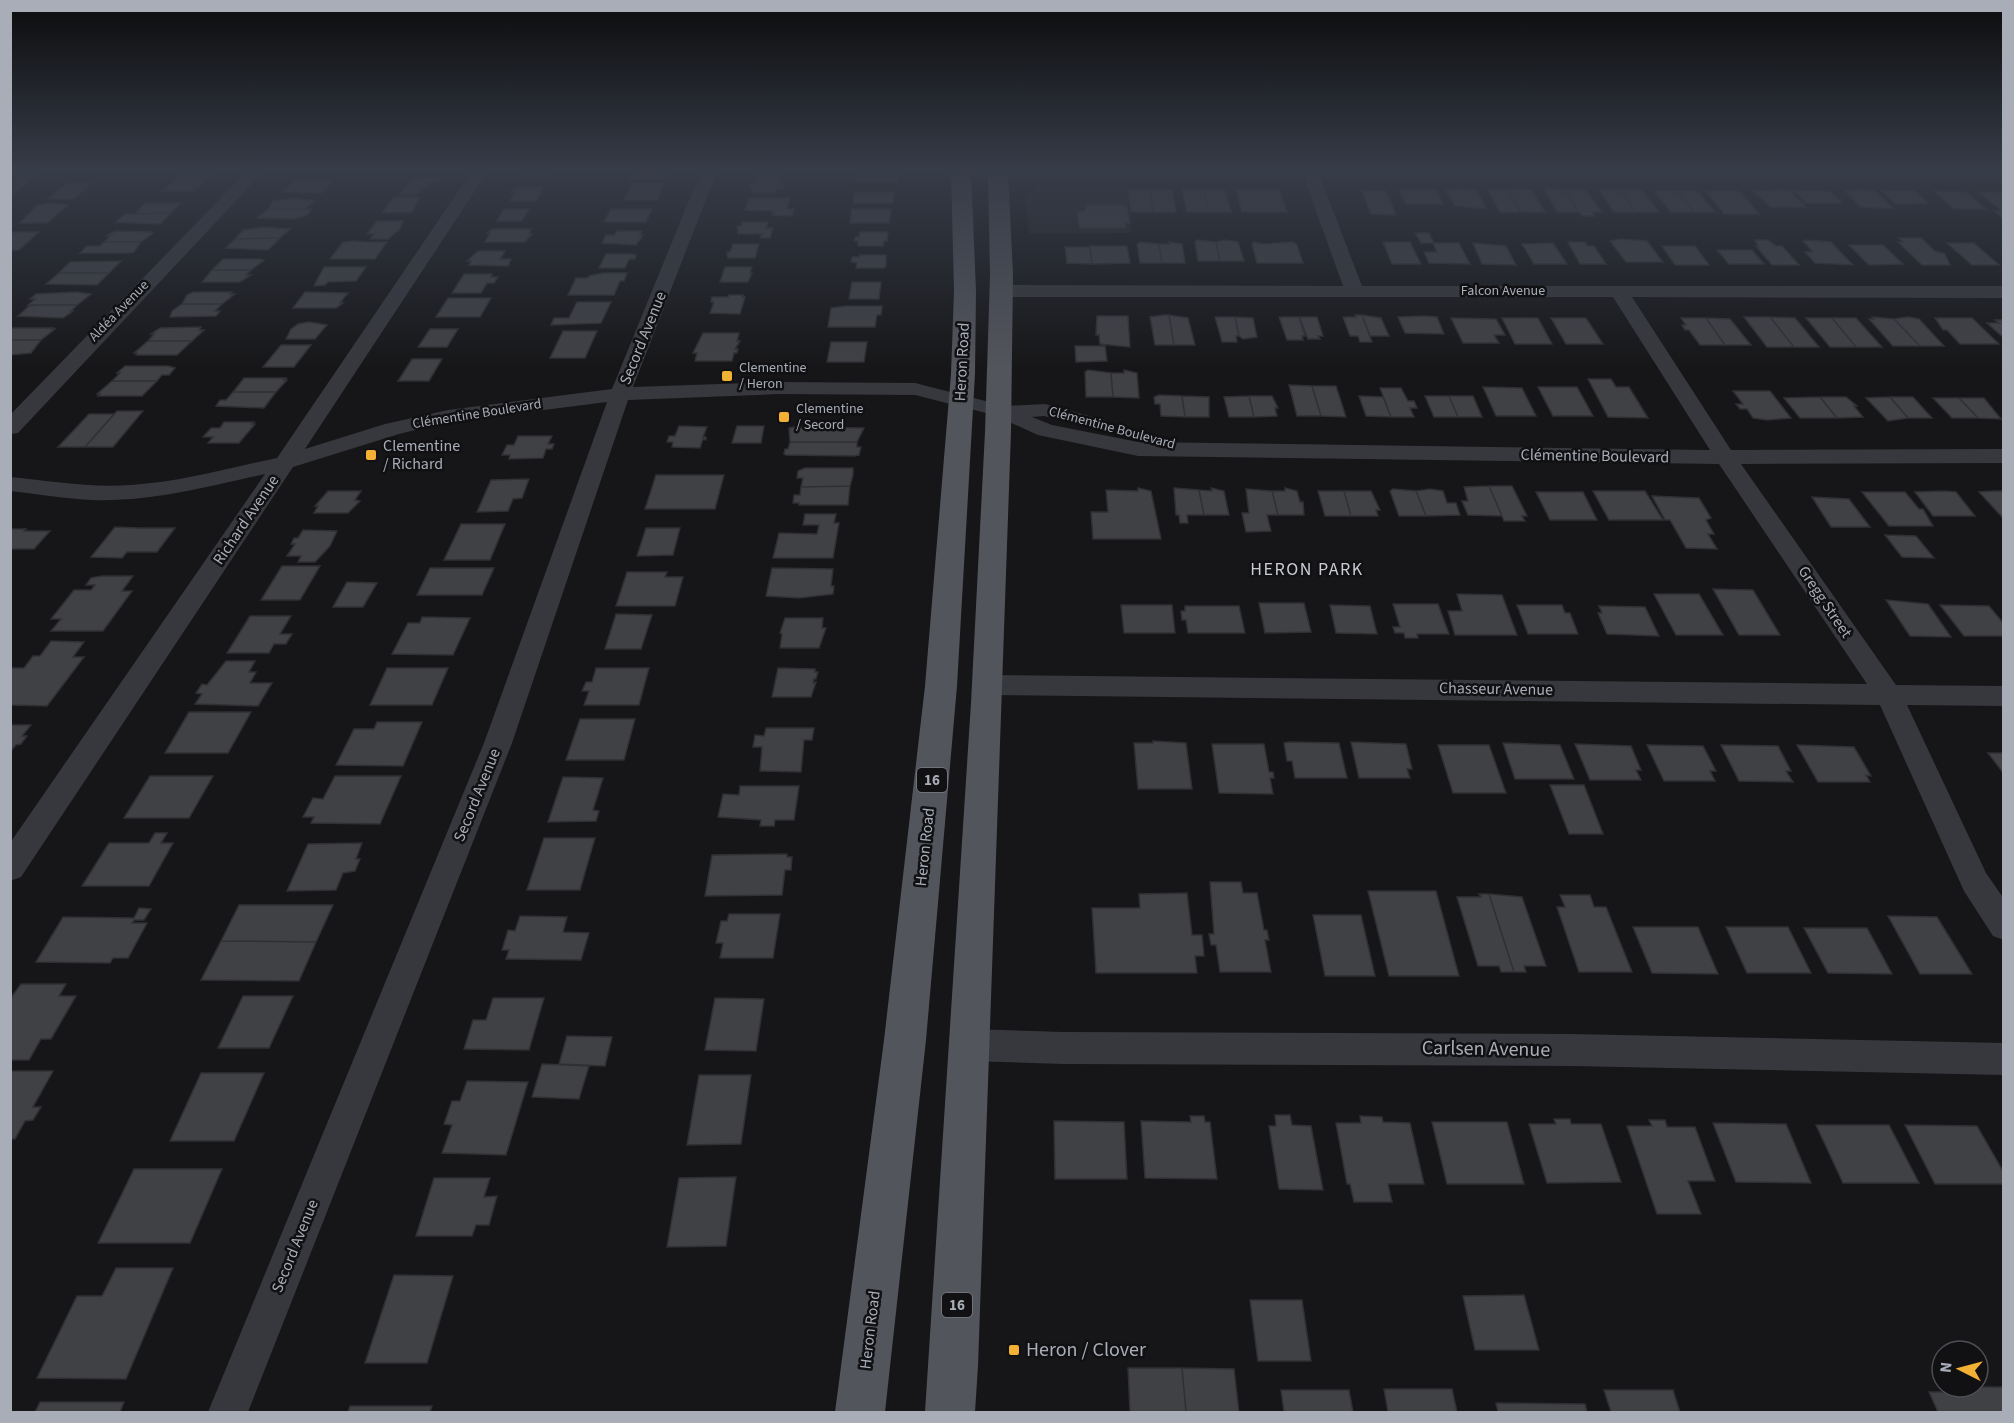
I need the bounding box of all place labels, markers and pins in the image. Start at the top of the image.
place label: Clementine / Heron [739,358,807,394]
marker: Clementine / Heron [720,369,734,383]
place label: Clementine / Secord [796,399,864,435]
marker: Clementine / Secord [777,410,791,424]
place label: Clementine / Richard [383,435,460,475]
marker: Clementine / Richard [364,448,378,462]
place label: Heron / Clover [1026,1336,1146,1364]
marker: Heron / Clover [1007,1343,1021,1357]

